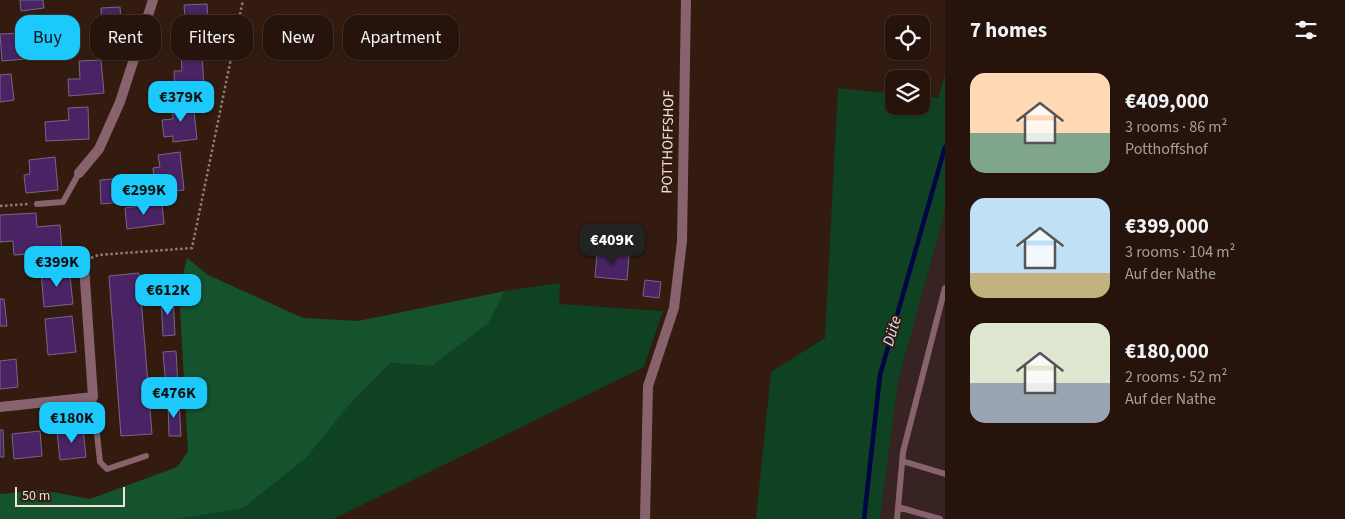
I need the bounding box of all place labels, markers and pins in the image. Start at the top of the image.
pin: €379K [146,80,216,123]
pin: €299K [109,174,179,216]
pin: €409K [577,224,647,266]
pin: €399K [22,246,92,288]
pin: €612K [133,274,203,316]
pin: €476K [139,376,209,419]
pin: €180K [37,402,107,444]

